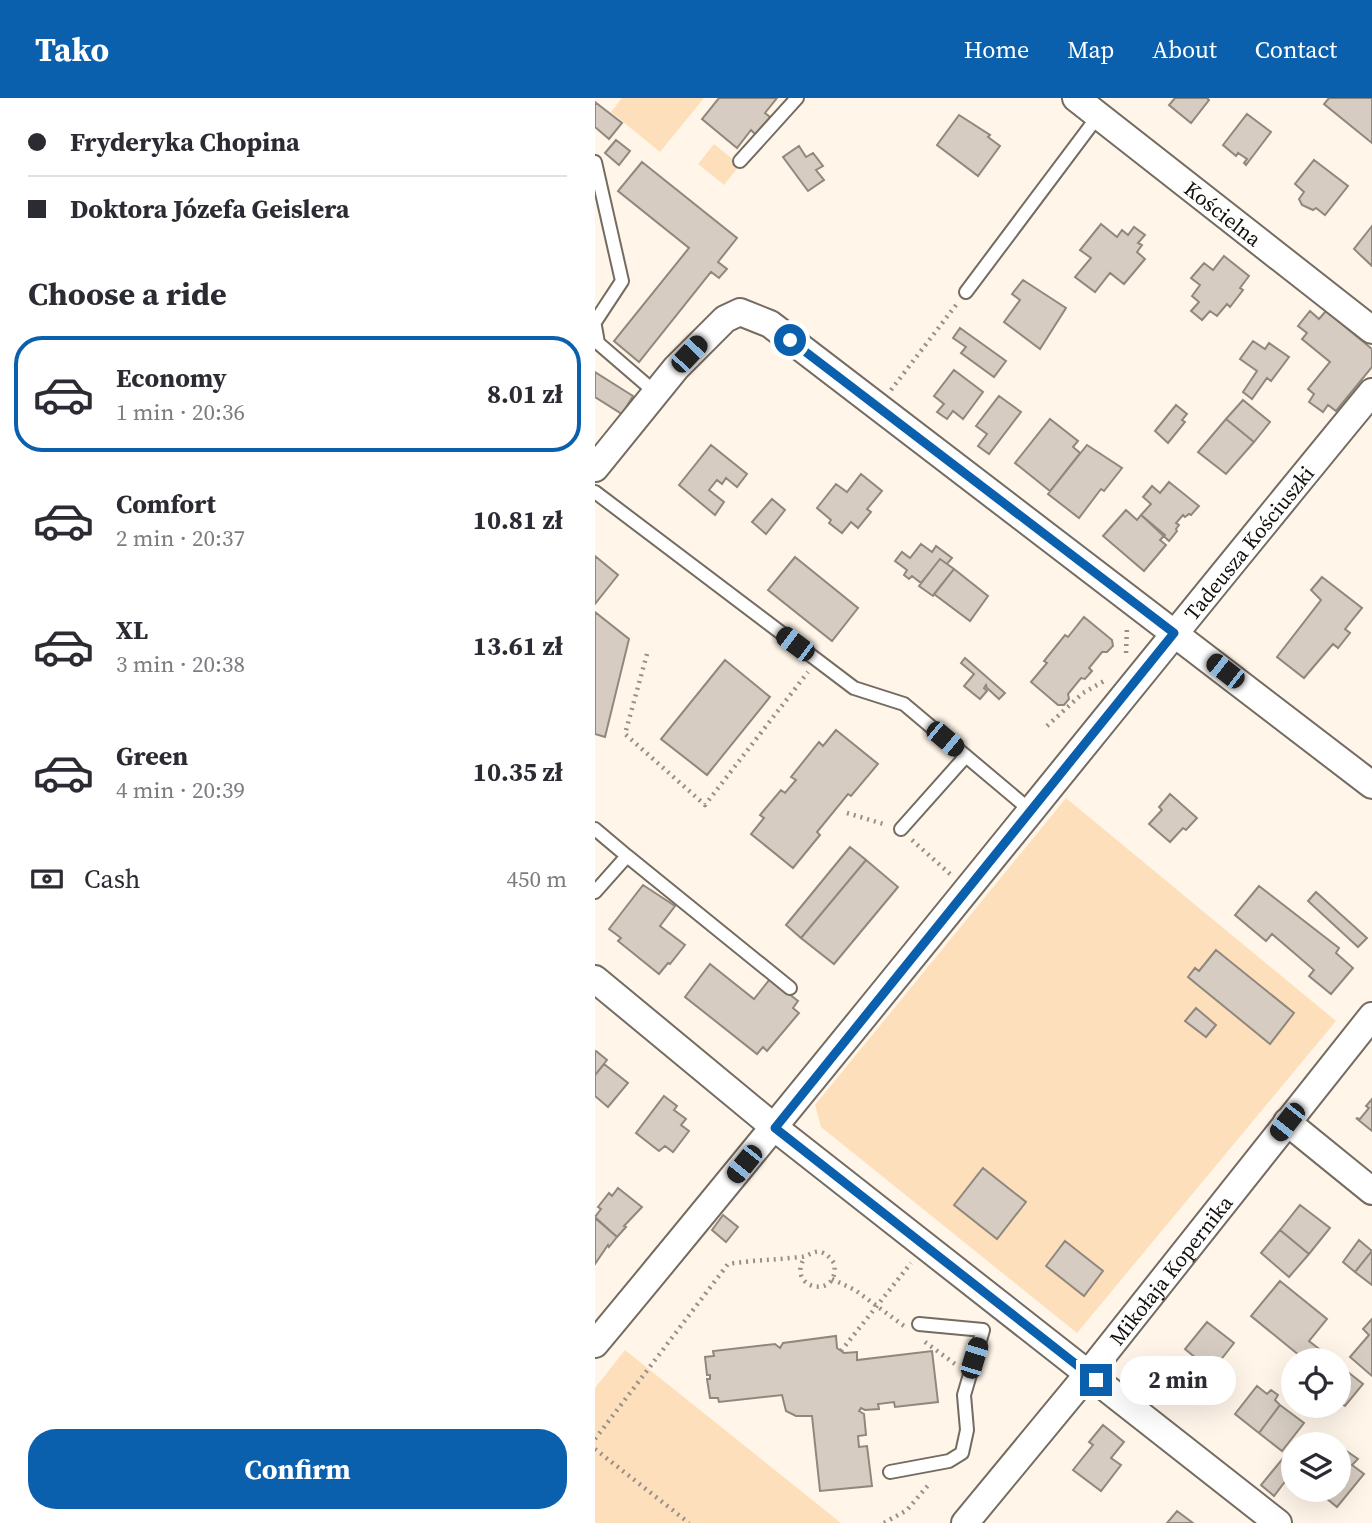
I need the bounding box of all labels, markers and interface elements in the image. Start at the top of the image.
text: Tako [35,27,109,72]
text: Home [964,33,1029,66]
text: Map [1067,33,1114,66]
text: About [1152,33,1217,66]
text: Contact [1255,33,1337,66]
text: Fryderyka Chopina [70,124,300,160]
street label: Kościelna [1178,174,1268,253]
text: Doktora Józefa Geislera [70,191,350,227]
text: Choose a ride [28,272,227,316]
route start [774,324,806,356]
car [667,331,712,377]
text: Economy [116,360,227,396]
icon: car [32,363,95,426]
text: 8.01 zł [487,376,563,412]
text: 1 min · 20:36 [116,396,245,428]
street label: Tadeusza Kościuszki [1177,460,1320,626]
text: Comfort [116,486,216,522]
icon: car [32,489,95,552]
text: 10.81 zł [473,502,563,538]
text: 2 min · 20:37 [116,522,245,554]
text: XL [116,612,148,648]
icon: car [32,615,95,678]
car [772,623,819,665]
text: 13.61 zł [473,628,563,664]
text: 3 min · 20:38 [116,648,245,680]
car [1202,650,1249,692]
car [923,717,968,761]
text: Green [116,738,188,774]
icon: car [32,741,95,804]
text: 10.35 zł [473,754,563,790]
text: 4 min · 20:39 [116,774,245,806]
icon: cash [28,860,66,898]
text: Cash [84,861,140,897]
text: 450 m [506,863,567,895]
car [1266,1099,1309,1145]
car [723,1141,766,1187]
street label: Mikołaja Kopernika [1102,1189,1239,1351]
car [958,1335,991,1381]
map controls [1281,1348,1351,1502]
button: locate [1281,1348,1351,1418]
callout: 2 min [1121,1356,1236,1404]
route end [1080,1364,1112,1396]
text: 2 min [1148,1364,1208,1396]
button: Confirm [28,1429,567,1509]
button: layers [1281,1432,1351,1502]

